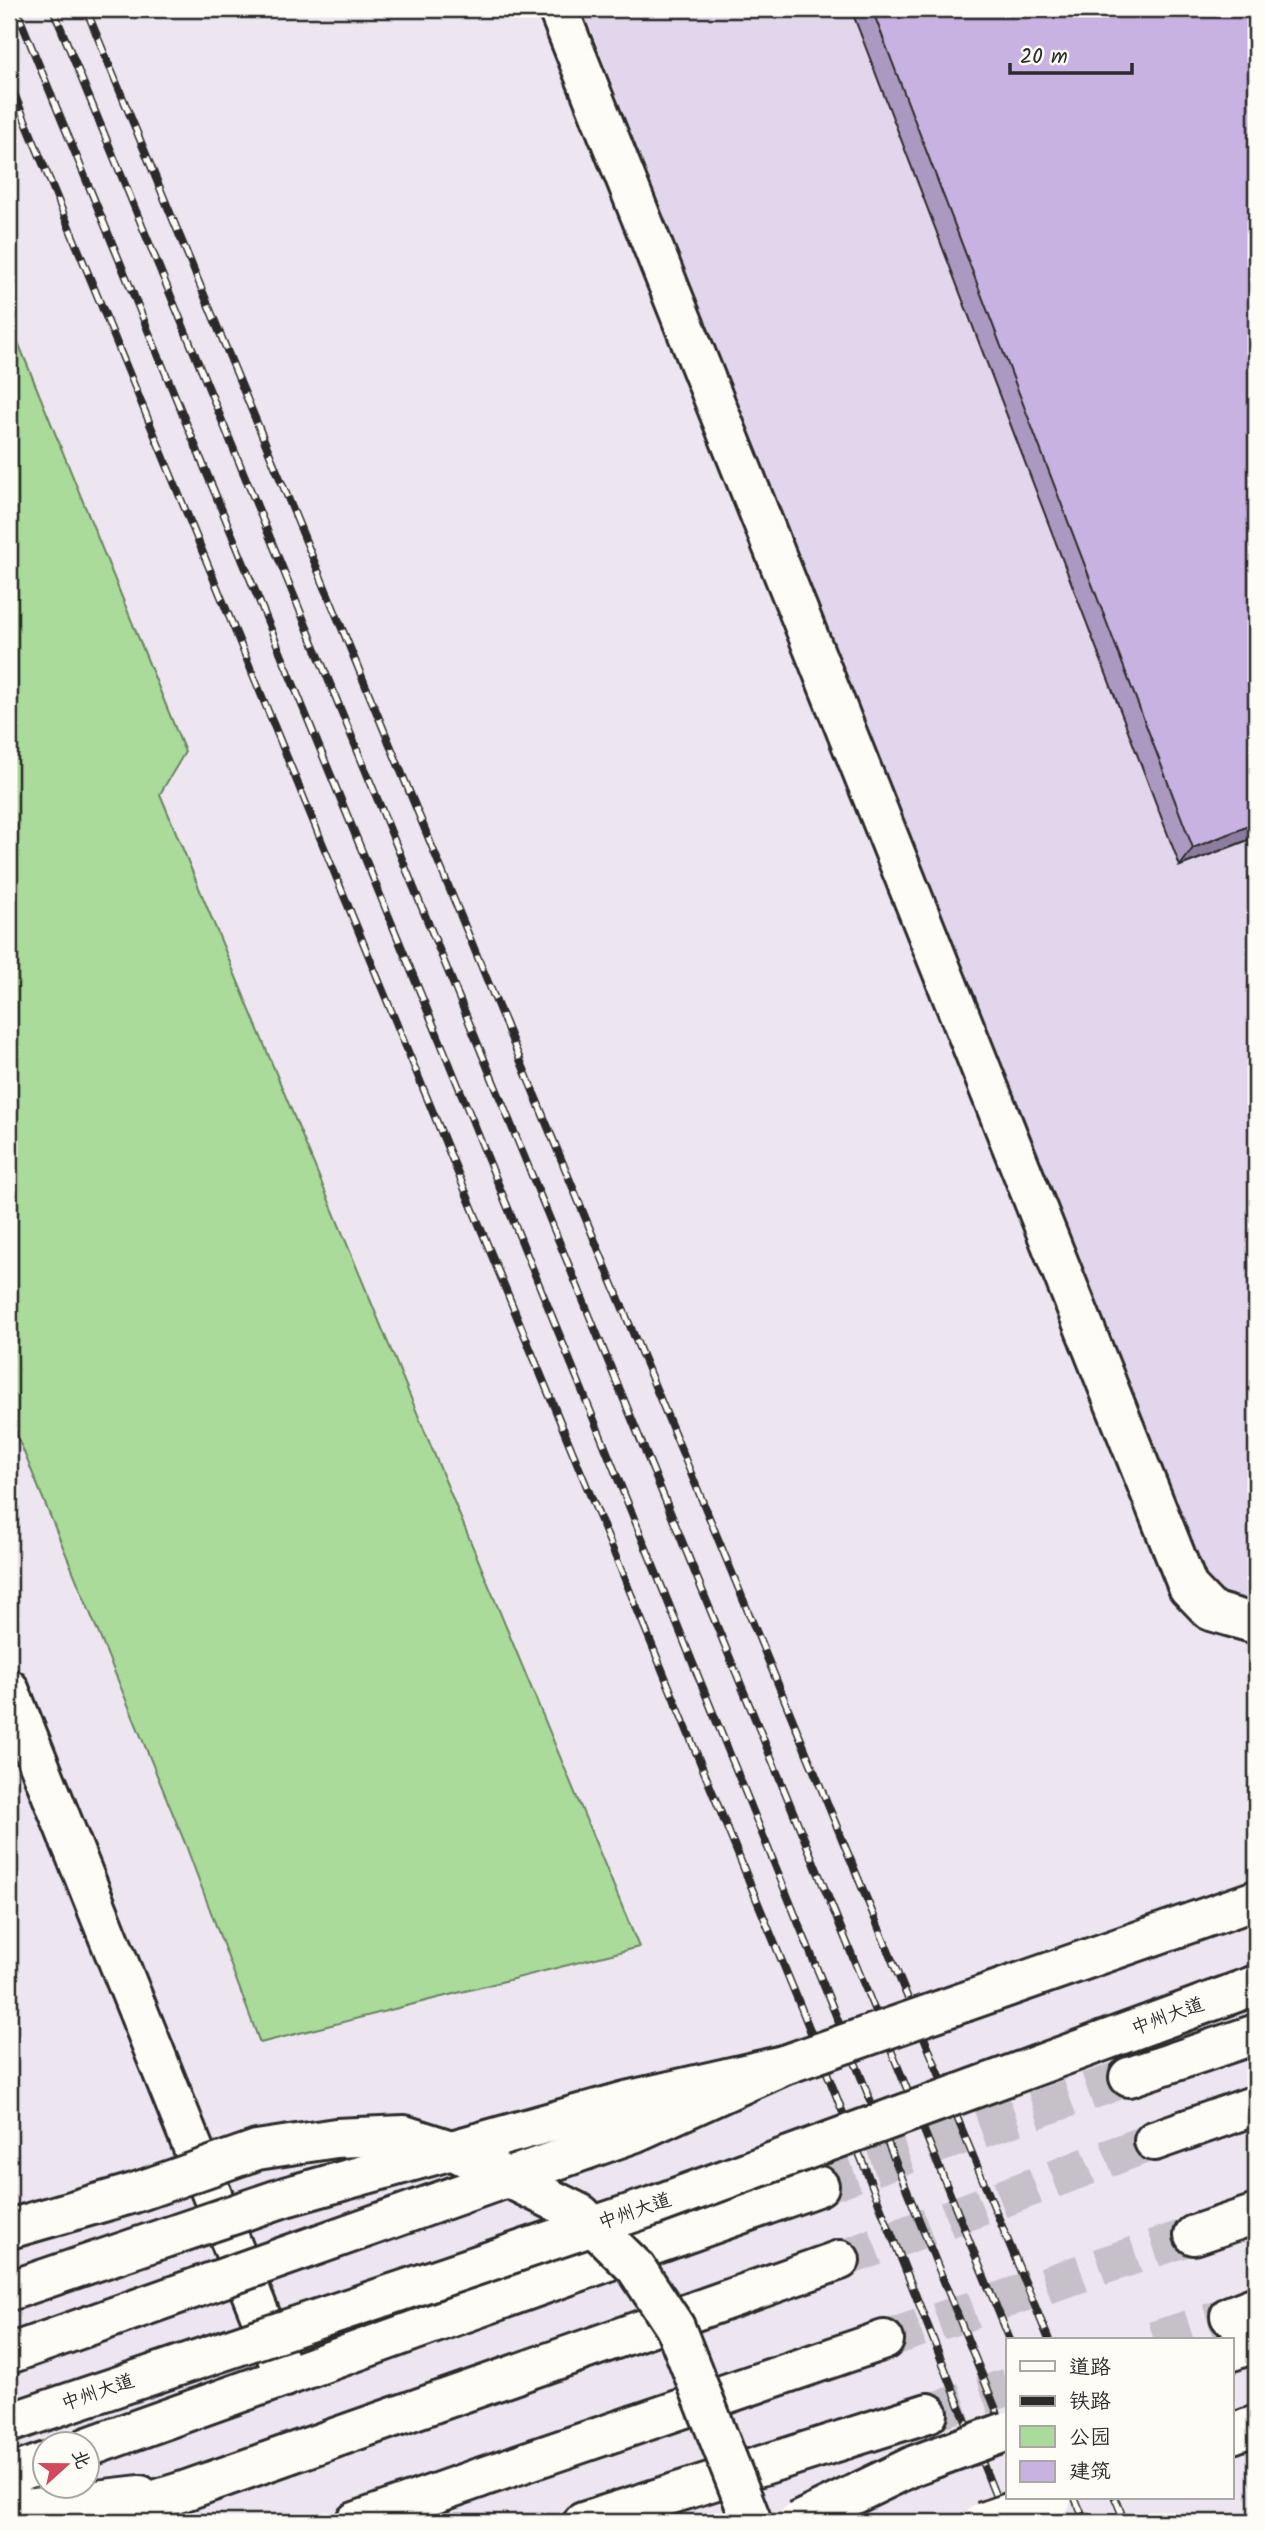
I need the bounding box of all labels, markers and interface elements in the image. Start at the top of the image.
scale bar [1010,32,1132,76]
text: 20 m [1020,41,1068,74]
street label: 中州大道 [1127,1990,1209,2044]
street label: 中州大道 [594,2185,676,2239]
legend [1006,2338,1234,2500]
text: 道路 [1069,2352,1111,2385]
street label: 中州大道 [57,2366,139,2420]
text: 铁路 [1069,2386,1111,2419]
text: 公园 [1069,2422,1111,2455]
north arrow [32,2430,102,2500]
text: 北 [63,2445,97,2474]
text: 建筑 [1069,2456,1111,2489]

